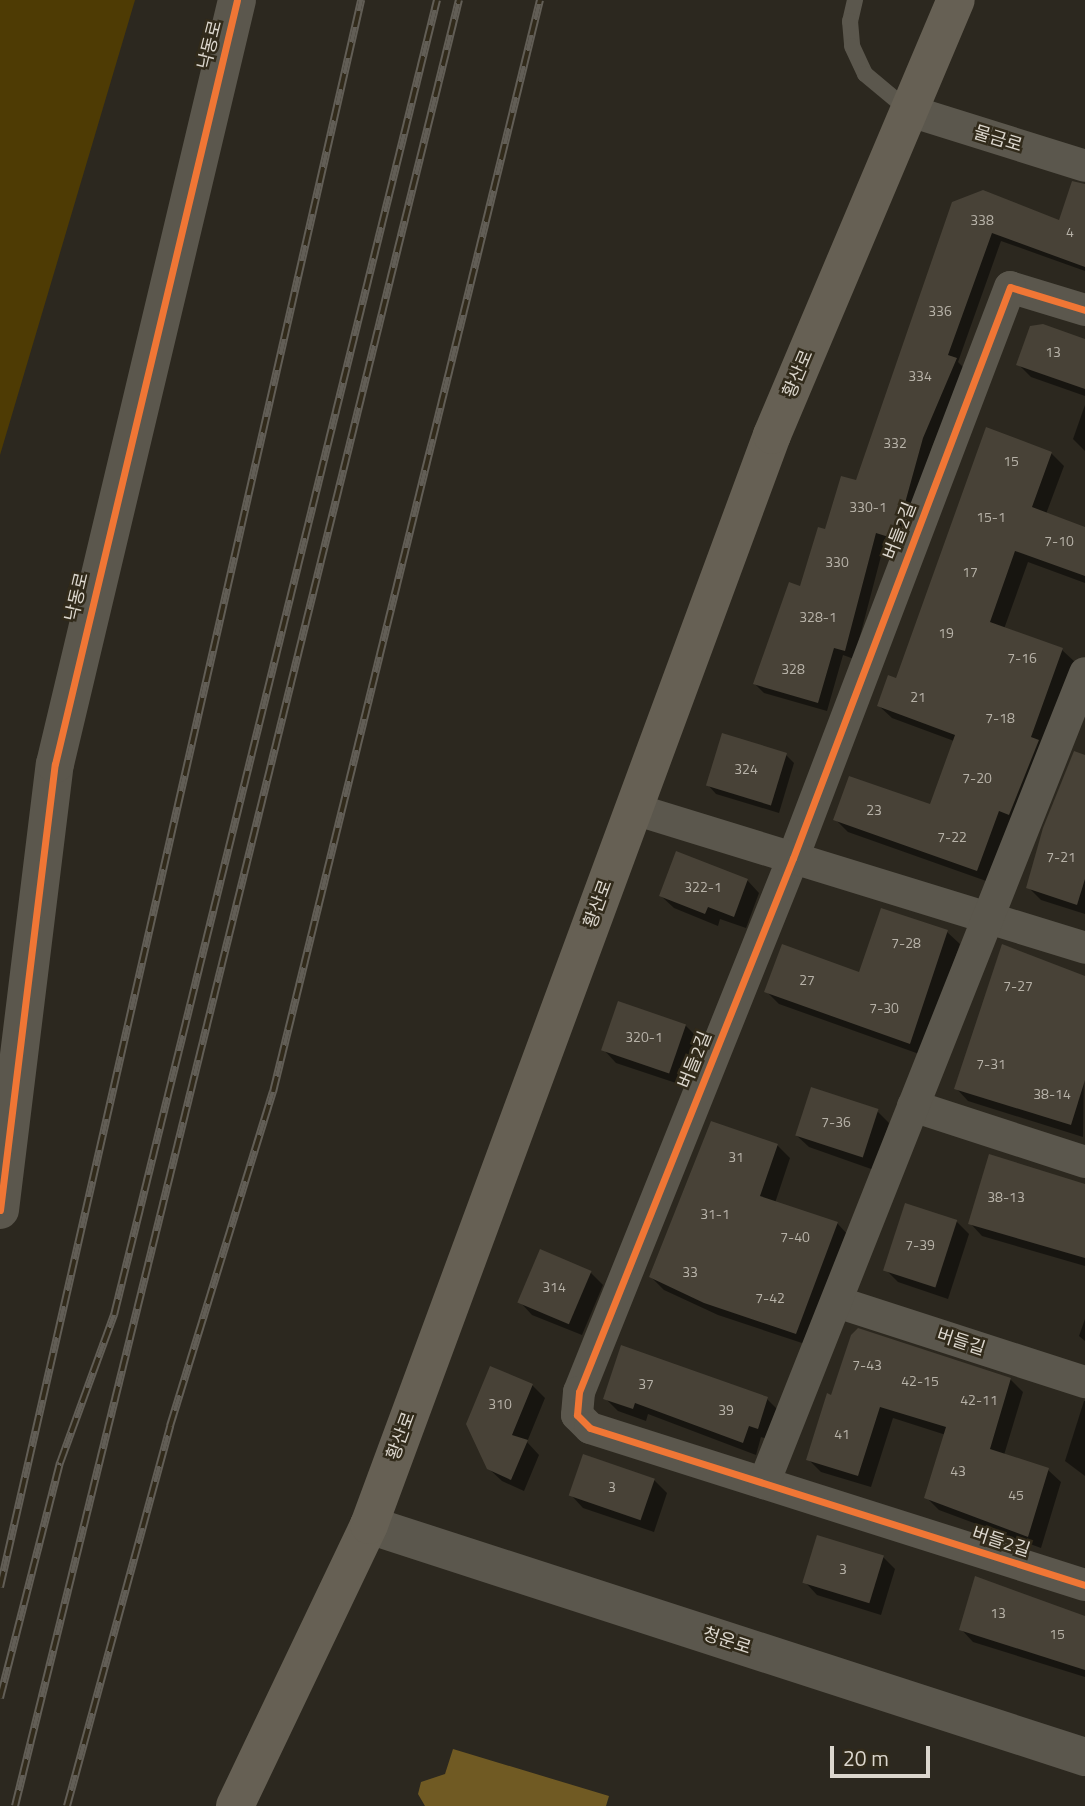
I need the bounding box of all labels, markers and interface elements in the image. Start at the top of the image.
street label: 낙동로 [194,18,226,72]
street label: 물금로 [971,121,1025,157]
house number: 338 [970,212,994,228]
house number: 4 [1066,224,1074,240]
house number: 336 [928,303,952,319]
house number: 13 [1045,344,1061,360]
street label: 황산로 [778,347,818,401]
house number: 334 [908,368,932,384]
house number: 332 [883,435,907,451]
house number: 15 [1003,453,1019,469]
house number: 330-1 [849,499,887,515]
street label: 버들2길 [879,499,921,563]
house number: 15-1 [976,509,1006,525]
house number: 7-10 [1044,533,1074,549]
house number: 330 [825,554,849,570]
house number: 17 [962,564,978,580]
street label: 낙동로 [61,570,93,624]
house number: 328-1 [799,609,837,625]
house number: 19 [938,625,954,641]
house number: 7-16 [1007,650,1037,666]
house number: 328 [781,661,805,677]
house number: 21 [910,689,926,705]
house number: 7-18 [985,710,1015,726]
house number: 324 [734,761,758,777]
house number: 7-20 [962,770,992,786]
house number: 23 [866,802,882,818]
house number: 7-22 [937,829,967,845]
house number: 7-21 [1046,849,1076,865]
street label: 황산로 [579,877,617,931]
house number: 322-1 [684,879,722,895]
house number: 7-28 [891,935,921,951]
house number: 27 [799,972,815,988]
house number: 7-27 [1003,978,1033,994]
house number: 7-30 [869,1000,899,1016]
street label: 버들2길 [674,1028,716,1092]
house number: 320-1 [625,1029,663,1045]
house number: 7-31 [976,1056,1006,1072]
house number: 38-14 [1033,1086,1071,1102]
house number: 7-36 [821,1114,851,1130]
house number: 31 [728,1149,744,1165]
house number: 38-13 [987,1189,1025,1205]
house number: 31-1 [700,1206,730,1222]
house number: 7-40 [780,1229,810,1245]
house number: 7-39 [905,1237,935,1253]
house number: 33 [682,1264,698,1280]
house number: 314 [542,1279,566,1295]
house number: 7-42 [755,1290,785,1306]
street label: 버들길 [934,1324,988,1360]
house number: 7-43 [852,1357,882,1373]
house number: 42-15 [901,1373,939,1389]
house number: 37 [638,1376,654,1392]
house number: 42-11 [960,1392,998,1408]
house number: 310 [488,1396,512,1412]
house number: 39 [718,1402,734,1418]
street label: 황산로 [382,1409,420,1463]
house number: 41 [834,1426,850,1442]
house number: 43 [950,1463,966,1479]
house number: 3 [608,1479,616,1495]
house number: 45 [1008,1487,1024,1503]
street label: 버들2길 [969,1522,1033,1562]
house number: 3 [839,1561,847,1577]
house number: 13 [990,1605,1006,1621]
street label: 청운로 [700,1623,754,1659]
house number: 15 [1049,1626,1065,1642]
scale bar [833,1732,933,1776]
text: 20 m [843,1742,889,1774]

